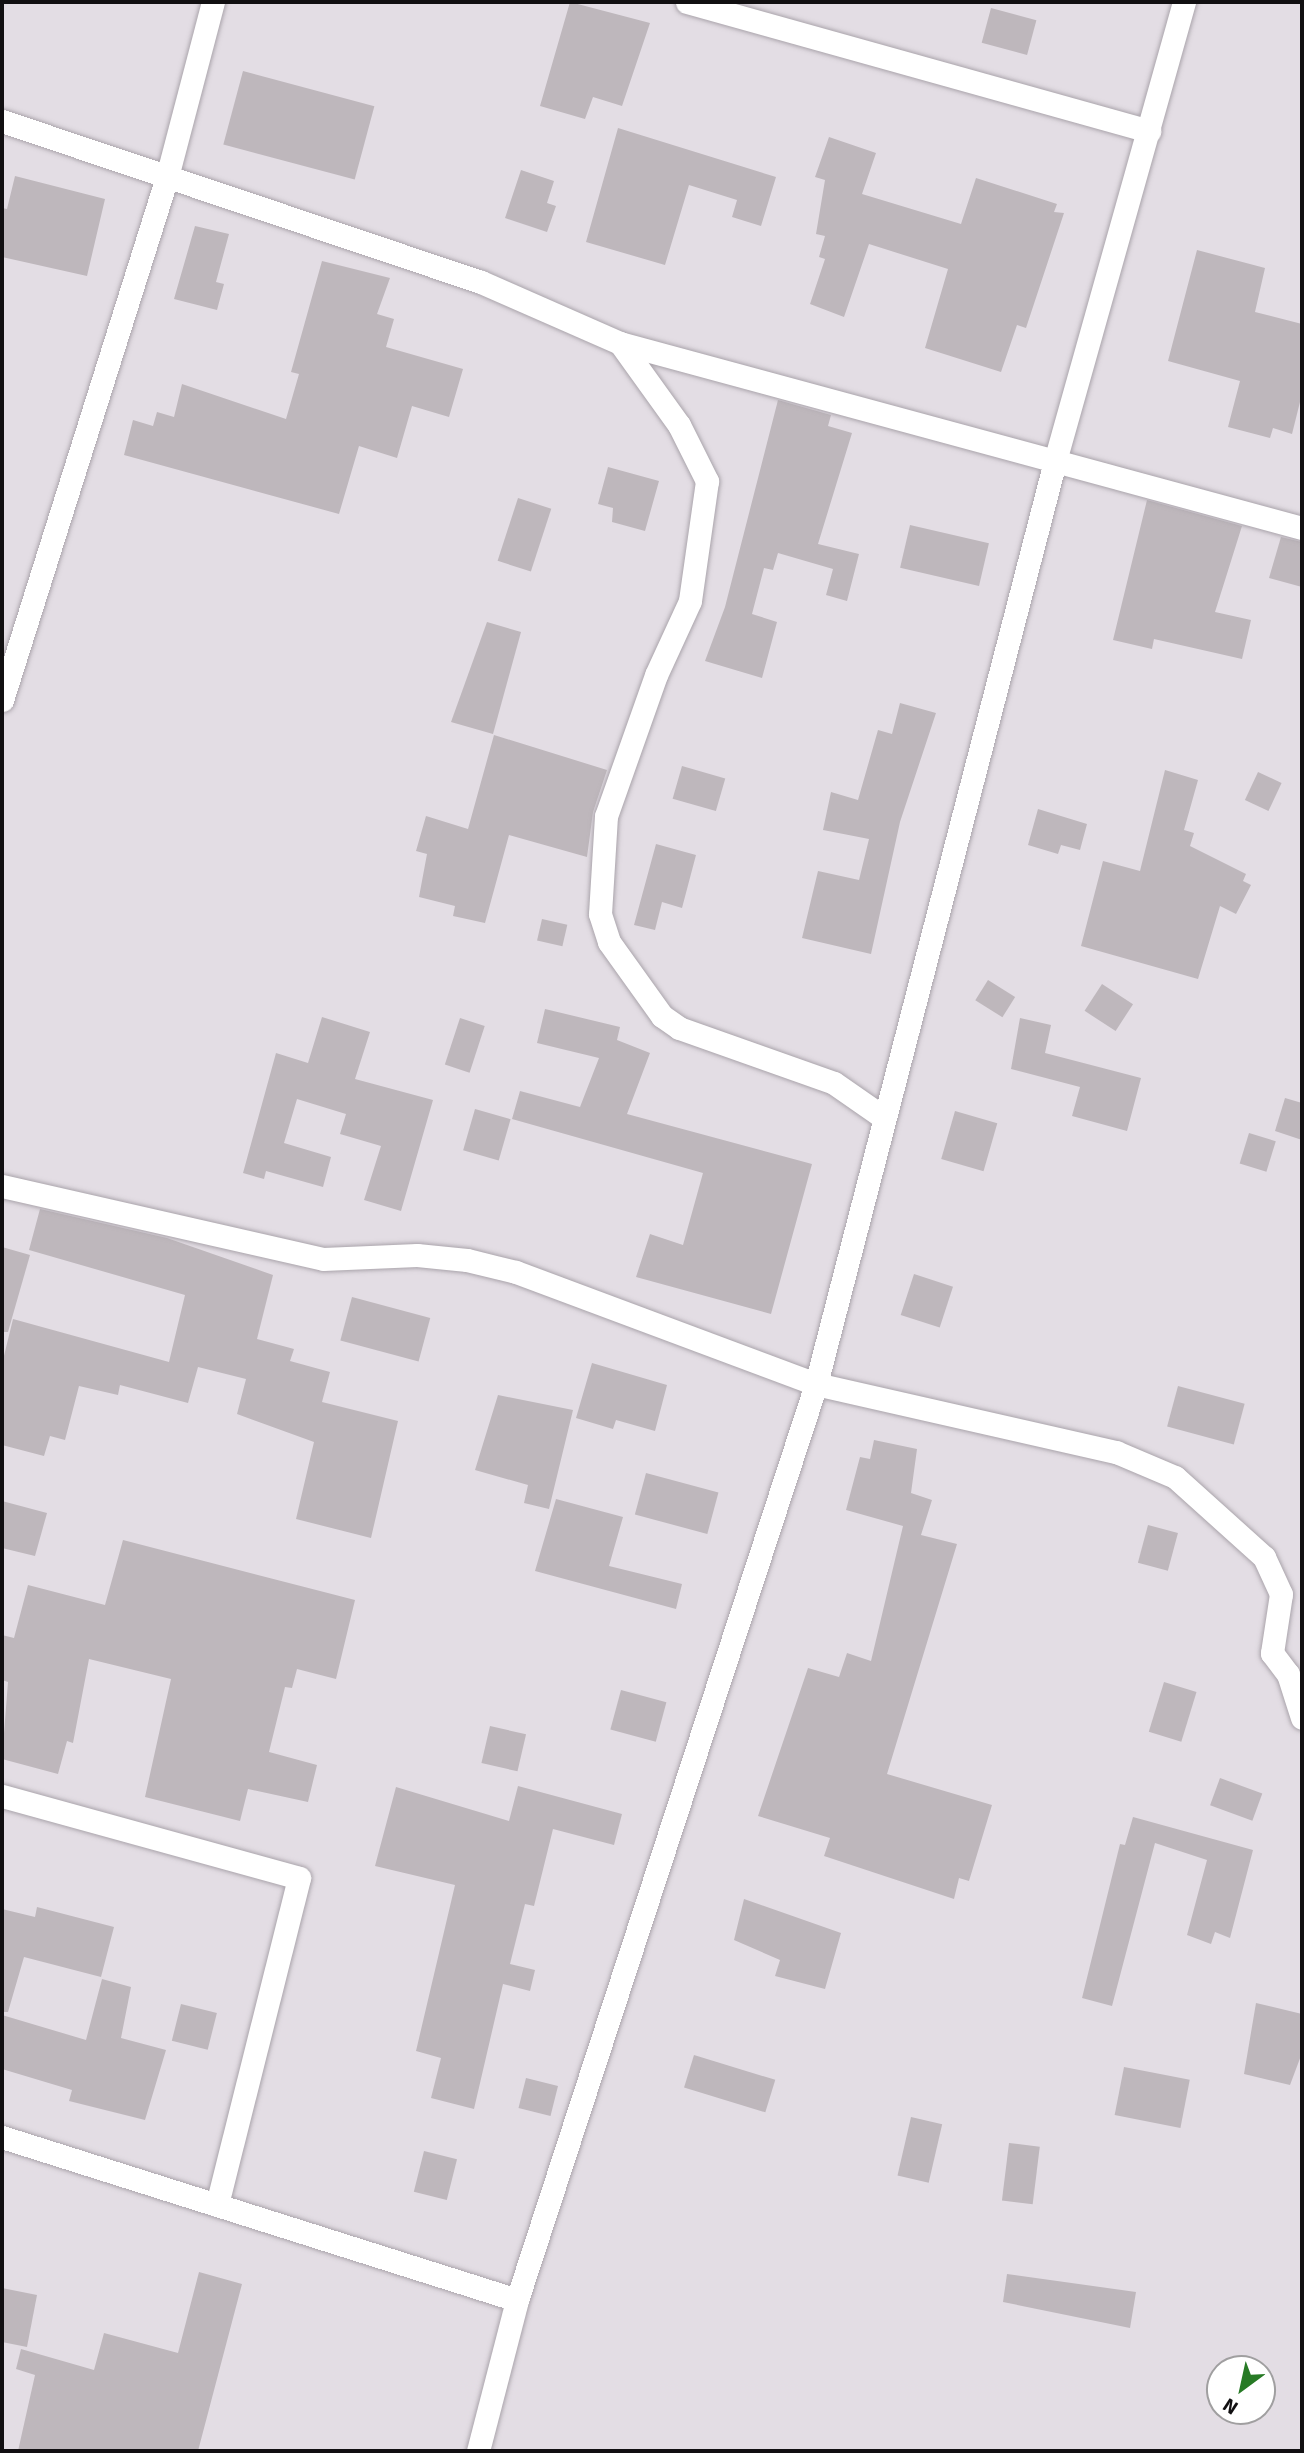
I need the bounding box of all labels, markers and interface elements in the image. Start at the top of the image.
north arrow [1206,2355,1276,2425]
text: N [1219,2392,1243,2420]

